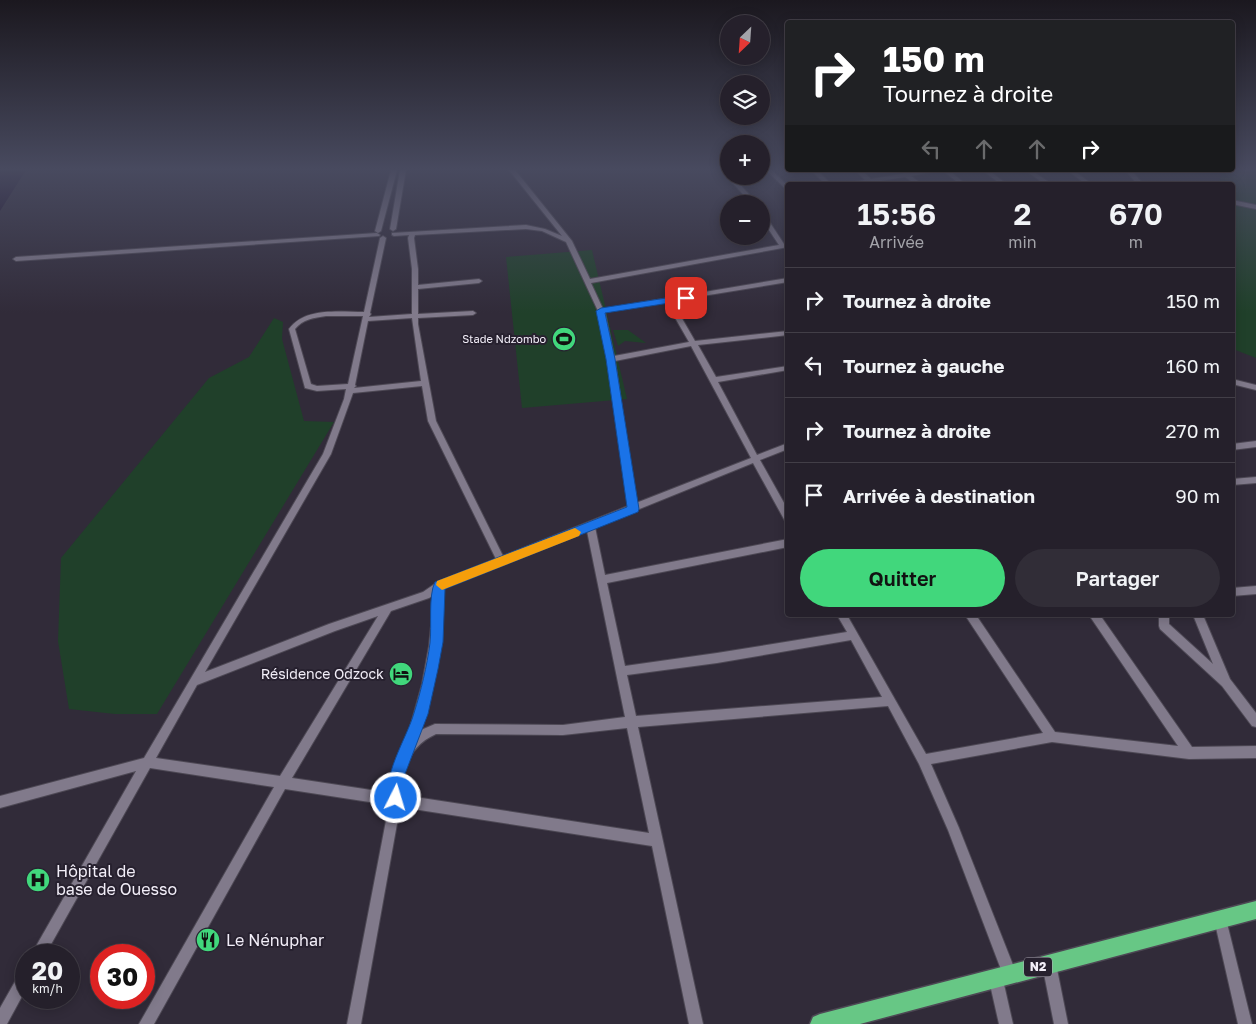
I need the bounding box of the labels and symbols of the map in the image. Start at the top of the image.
north arrow [720,15,770,65]
pin [665,277,707,319]
sports icon: Stade Ndzombo [551,326,577,352]
place label: Stade Ndzombo [462,332,546,345]
hotel icon: Résidence Odzock [388,661,414,687]
place label: Résidence Odzock [261,665,384,682]
position arrow [369,771,421,823]
place label: Hôpital de base de Ouesso [56,861,177,899]
hospital icon: Hôpital de base de Ouesso [25,867,51,893]
restaurant icon: Le Nénuphar [195,927,221,953]
place label: Le Nénuphar [226,930,324,950]
speed limit sign: 30 [90,944,155,1009]
road number: N2 [1024,958,1052,976]

